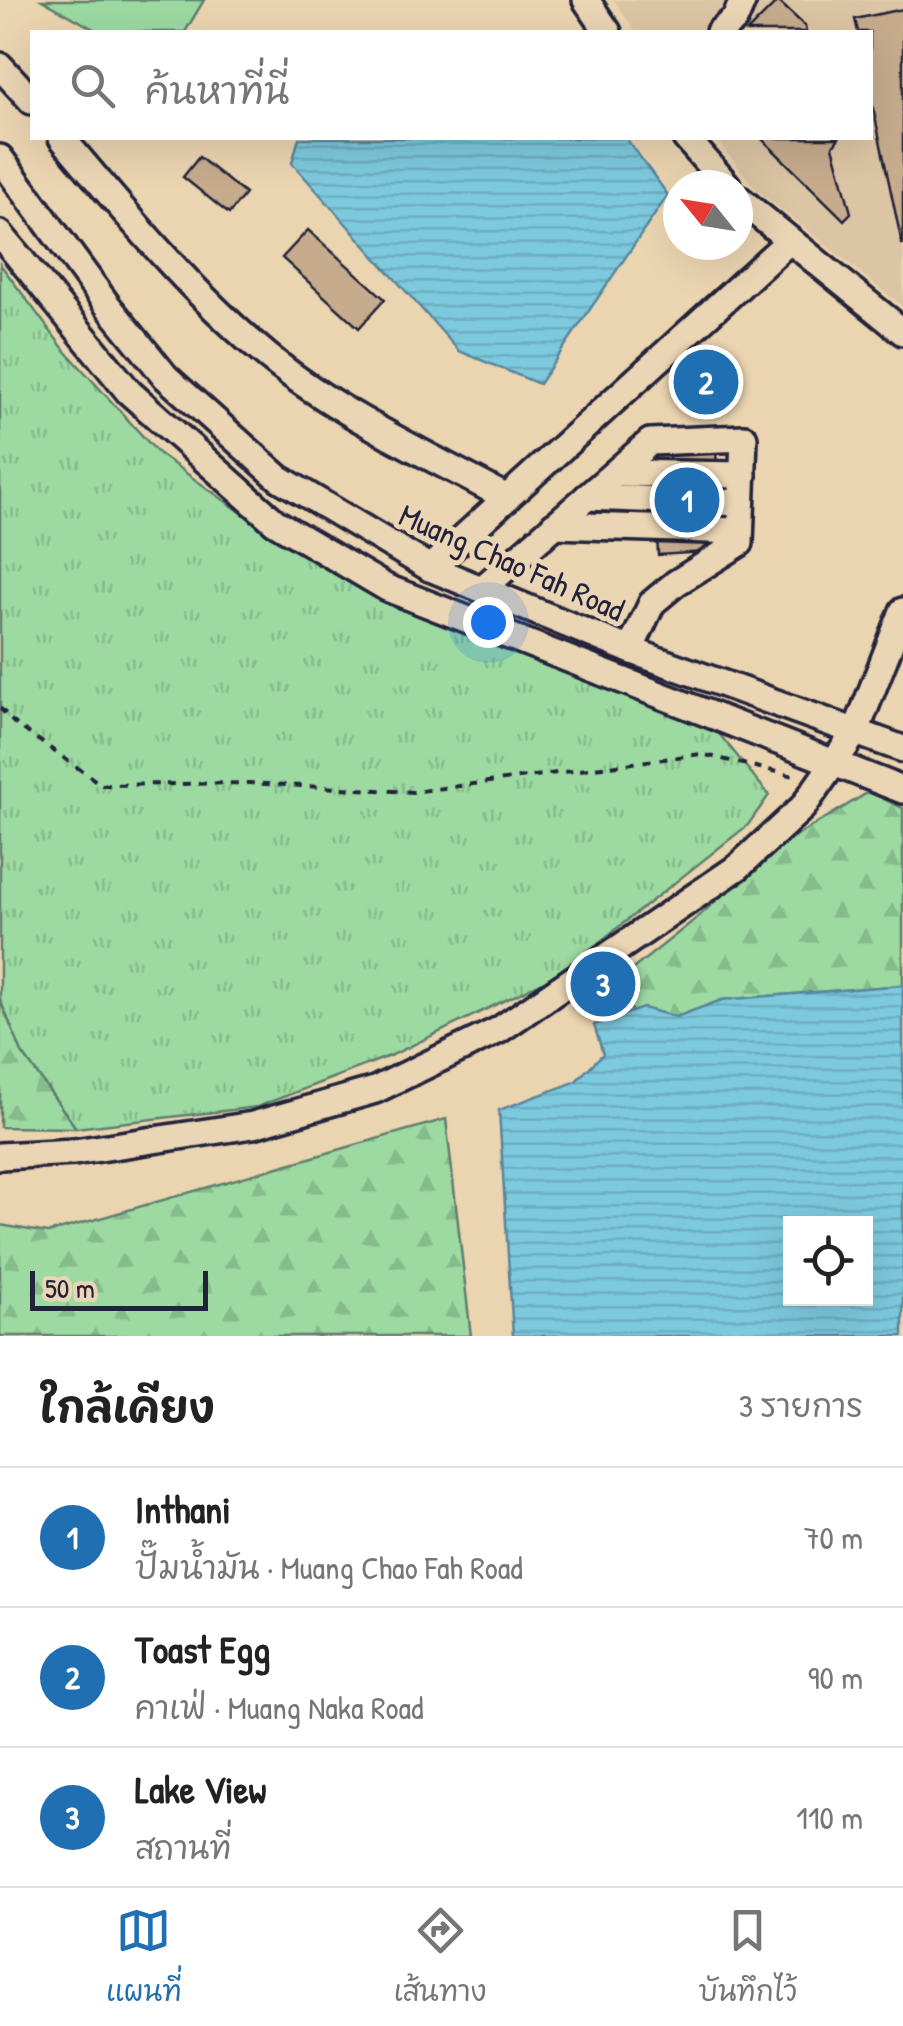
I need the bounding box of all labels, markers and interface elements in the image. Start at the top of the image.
search box [30,30,873,140]
icon: search [65,58,120,113]
text: ค้นหาที่นี่ [145,64,289,116]
north arrow [663,170,753,260]
pin: 2 [674,344,738,420]
pin: 1 [654,462,720,538]
street label: Muang Chao Fah Road [393,493,631,631]
your location [463,597,514,648]
pin: 3 [570,946,636,1022]
map controls [783,1216,873,1306]
button: locate [783,1216,873,1306]
scale bar [30,1266,208,1310]
text: 50 m [45,1269,95,1307]
text: ใกล้เคียง [40,1378,215,1435]
text: 3 รายการ [739,1384,863,1427]
text: Inthani [135,1483,231,1535]
text: 1 [67,1516,78,1559]
text: 70 m [804,1516,863,1559]
text: ปั๊มน้ำมัน · Muang Chao Fah Road [135,1546,523,1589]
text: Toast Egg [135,1623,270,1675]
text: 2 [65,1656,80,1699]
text: 90 m [808,1656,863,1699]
text: คาเฟ่ · Muang Naka Road [135,1686,423,1729]
text: Lake View [135,1763,266,1815]
text: 3 [65,1796,80,1839]
text: 110 m [796,1796,863,1839]
text: สถานที่ [135,1826,232,1869]
tab: แผนที่ [106,1903,182,2012]
tab: เส้นทาง [394,1903,486,2012]
tab: บันทึกไว้ [699,1903,797,2012]

